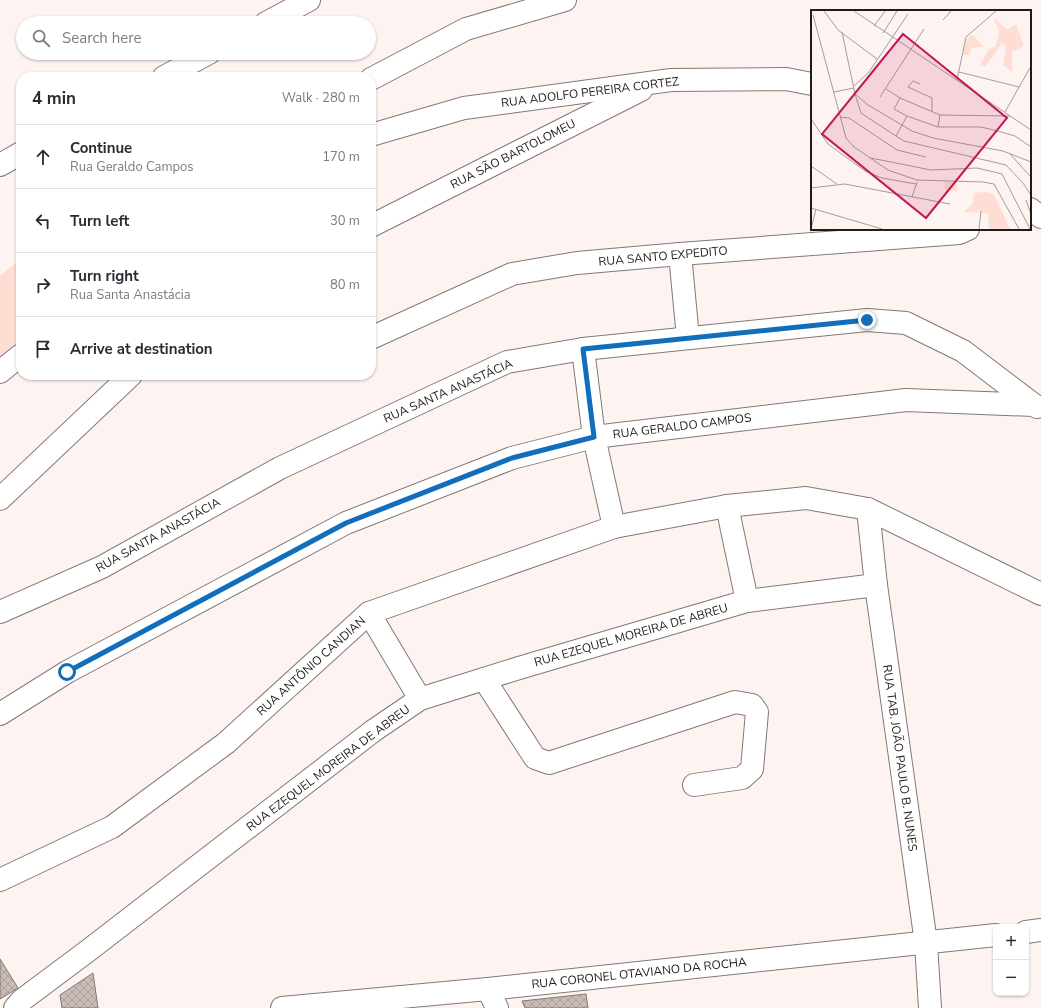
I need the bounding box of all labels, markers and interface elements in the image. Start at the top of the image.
inset map [811,10,1031,230]
search box [16,16,376,60]
icon: search [30,27,52,49]
text: Search here [62,28,142,48]
street label: RUA ADOLFO PEREIRA CORTEZ [500,73,680,111]
text: 4 min [32,87,76,110]
text: Walk · 280 m [282,89,360,107]
street label: RUA SÃO BARTOLOMEU [448,115,578,193]
text: Continue [70,138,132,158]
icon: ahead [32,146,54,168]
text: 170 m [322,148,360,166]
text: Rua Geraldo Campos [70,158,194,176]
icon: left [32,210,54,232]
text: Turn left [70,211,129,231]
text: 30 m [330,212,360,230]
street label: RUA SANTO EXPEDITO [598,242,728,270]
text: Turn right [70,266,139,286]
icon: right [32,274,54,296]
text: 80 m [330,276,360,294]
text: Rua Santa Anastácia [70,286,191,304]
route end [858,311,876,329]
icon: arrive [32,338,54,360]
text: Arrive at destination [70,339,213,359]
street label: RUA SANTA ANASTÁCIA [381,355,515,427]
street label: RUA GERALDO CAMPOS [612,410,752,442]
street label: RUA SANTA ANASTÁCIA [93,494,223,576]
street label: RUA EZEQUEL MOREIRA DE ABREU [532,600,730,670]
street label: RUA ANTÔNIO CANDIAN [253,613,369,719]
route start [58,663,76,681]
street label: RUA TAB. JOÃO PAULO B. NUNES [879,664,921,852]
street label: RUA EZEQUEL MOREIRA DE ABREU [243,701,413,835]
map controls [993,924,1029,996]
button: + [993,924,1029,960]
street label: RUA CORONEL OTAVIANO DA ROCHA [531,954,748,992]
button: − [993,960,1029,996]

